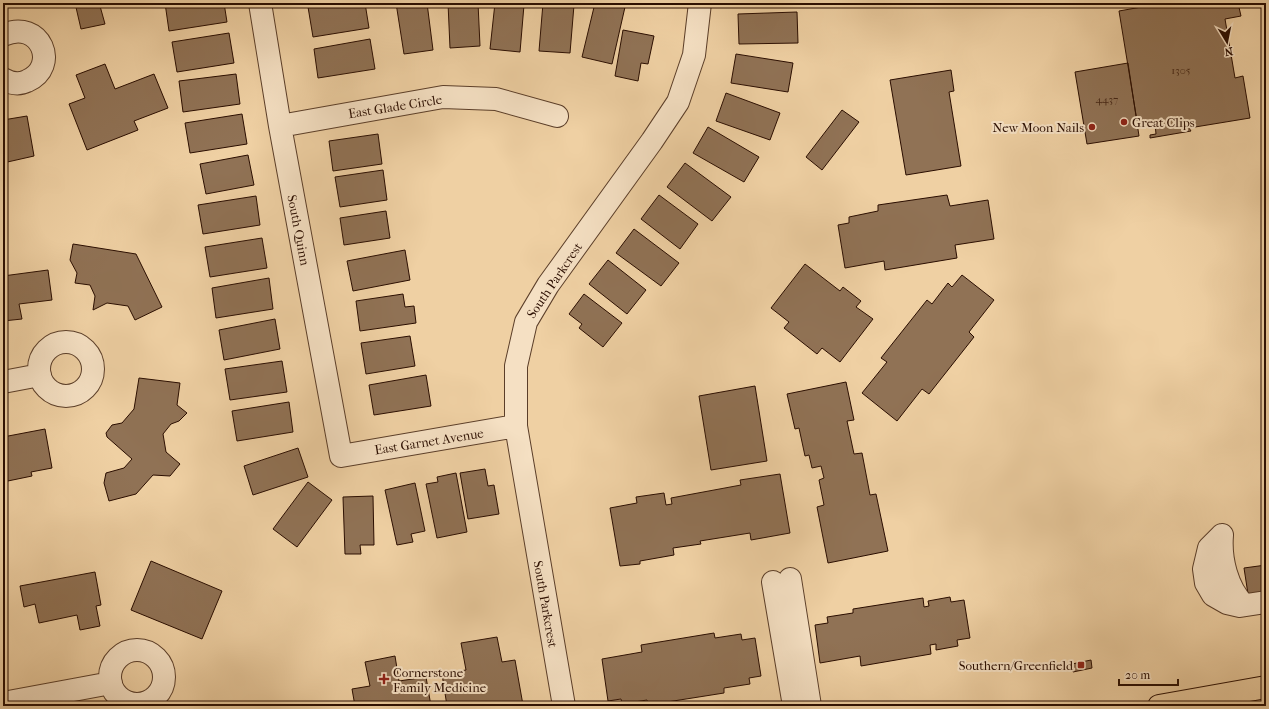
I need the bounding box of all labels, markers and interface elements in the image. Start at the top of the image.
north arrow [1207,22,1247,62]
text: N [1223,44,1234,59]
house number: 1305 [1171,64,1191,77]
street label: East Glade Circle [347,92,444,121]
house number: 4437 [1096,93,1118,106]
place label: Great Clips [1132,115,1195,130]
marker: Great Clips [1119,117,1129,127]
place label: New Moon Nails [993,120,1084,135]
marker: New Moon Nails [1087,122,1097,132]
street label: South Quinn [284,194,313,267]
street label: South Parkcrest [524,239,585,321]
street label: East Garnet Avenue [373,425,485,458]
street label: South Parkcrest [530,559,561,649]
place label: Southern/Greenfield [959,658,1074,673]
marker: Southern/Greenfield [1076,660,1086,670]
scale bar [1119,661,1178,687]
place label: Cornerstone Family Medicine [393,665,487,695]
text: 20 m [1125,668,1150,682]
marker: Cornerstone Family Medicine [378,673,390,685]

